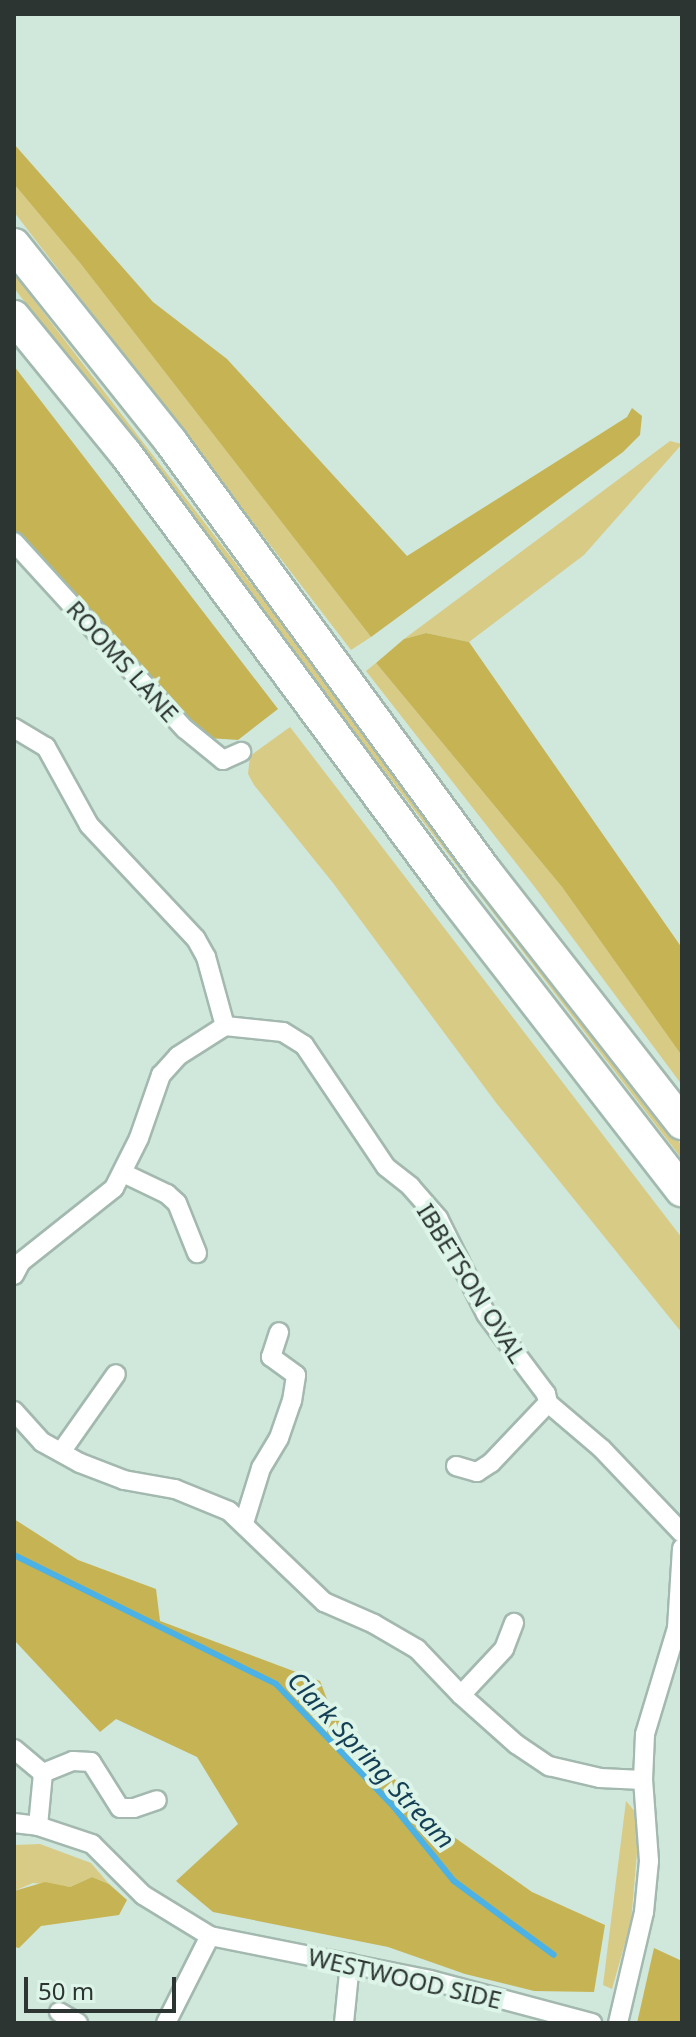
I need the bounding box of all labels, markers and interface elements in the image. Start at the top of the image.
street label: ROOMS LANE [61,594,185,728]
street label: IBBETSON OVAL [411,1198,533,1368]
water label: Clark Spring Stream [281,1665,461,1855]
street label: WESTWOOD SIDE [305,1942,505,2014]
scale bar [28,1961,180,2011]
text: 50 m [38,1974,94,2007]

